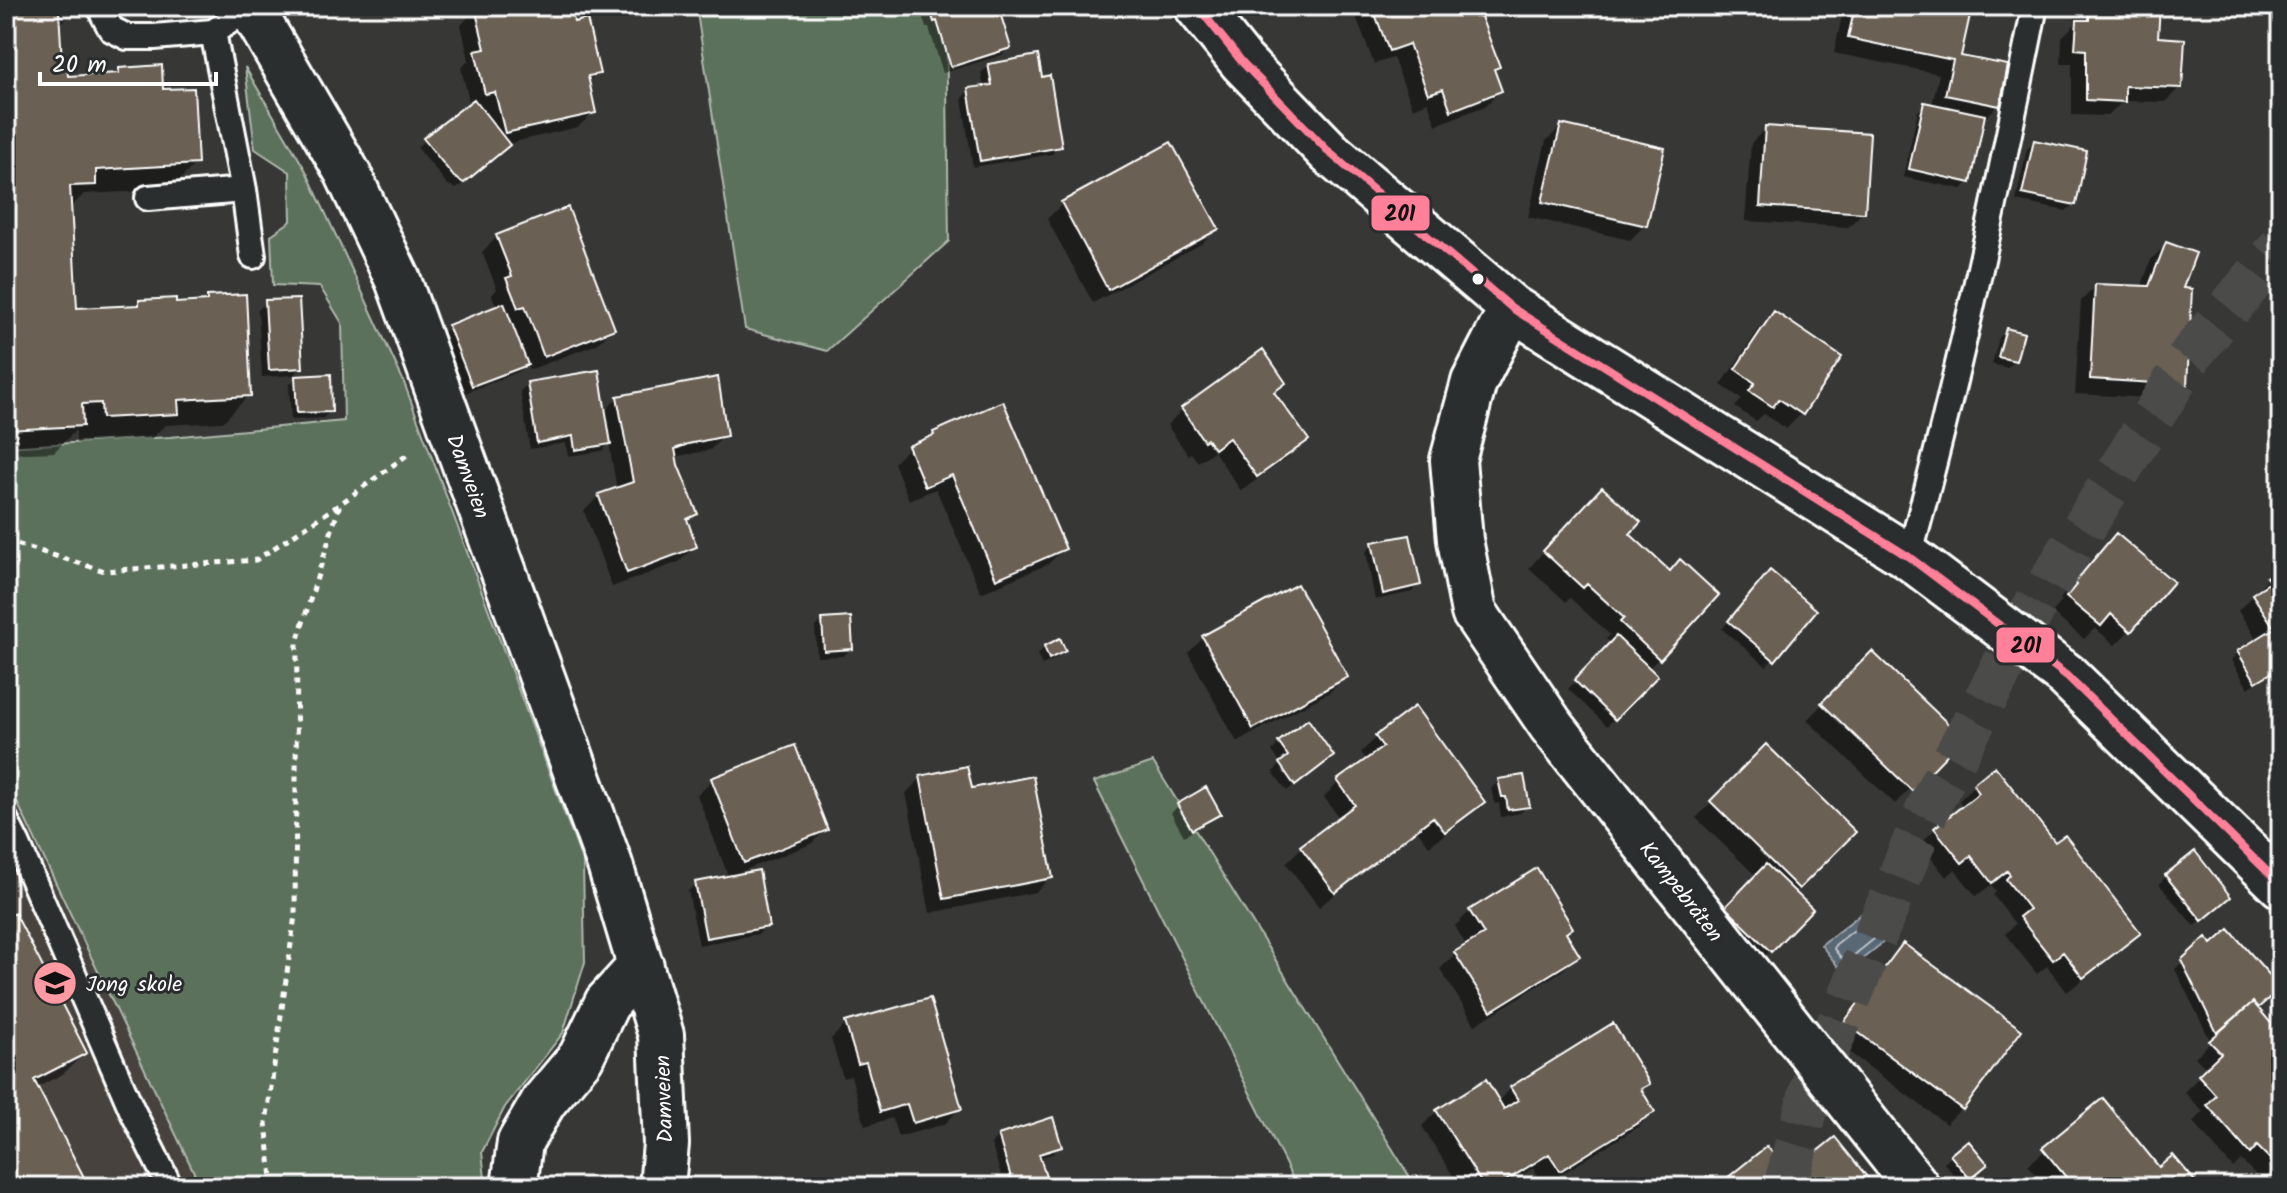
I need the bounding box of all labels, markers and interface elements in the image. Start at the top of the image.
scale bar [40,36,216,86]
text: 20 m [52,46,107,85]
line badge: 201 [1370,194,1431,232]
text: 201 [1385,198,1416,233]
unlabelled marker [1470,271,1486,287]
street label: Damveien [435,429,498,524]
line badge: 201 [1995,626,2056,664]
text: 201 [2011,630,2042,665]
street label: Kampebråten [1629,834,1731,951]
school or university icon: Jong skole [31,959,79,1007]
place label: Jong skole [86,968,182,1003]
street label: Damveien [646,1054,685,1144]

